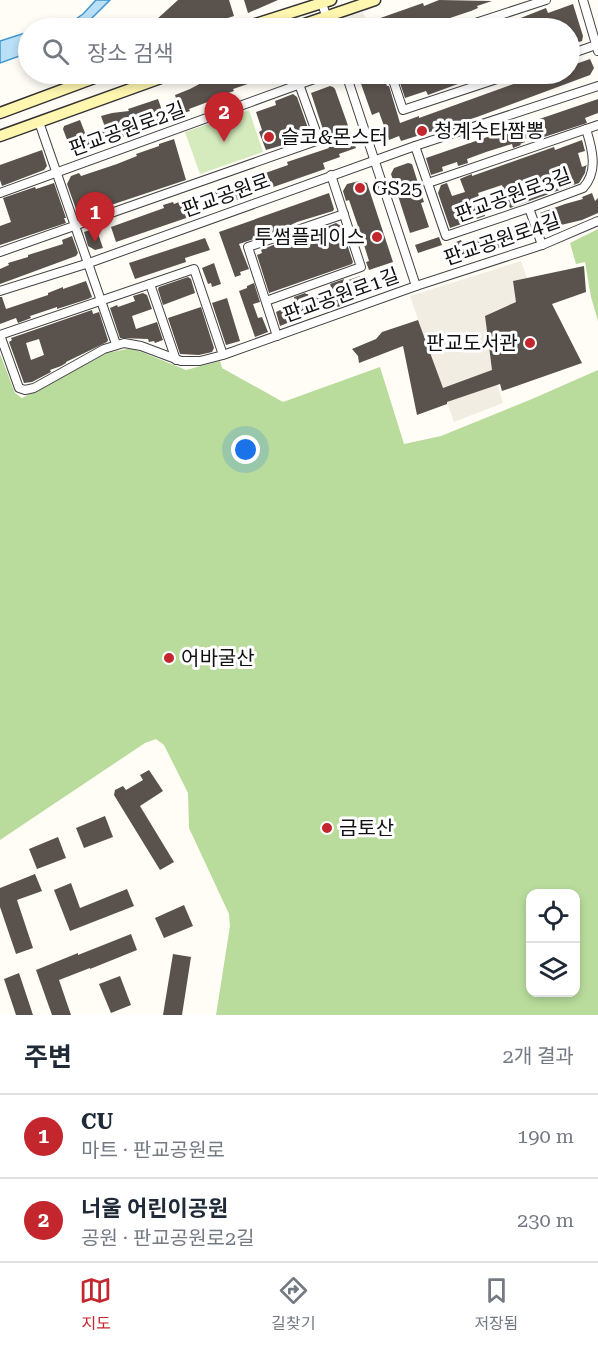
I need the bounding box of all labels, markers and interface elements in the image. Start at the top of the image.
search box [18,18,580,84]
icon: search [39,35,72,68]
text: 장소 검색 [87,41,174,66]
pin: 2 [204,92,244,142]
street label: 판교공원로2길 [66,97,188,161]
place label: 청계수타짬뽕 [434,119,544,143]
marker: 청계수타짬뽕 [415,124,429,138]
place label: 슬코&몬스터 [281,125,388,149]
marker: 슬코&몬스터 [262,130,276,144]
street label: 판교공원로3길 [452,163,574,227]
street label: 판교공원로 [179,168,273,222]
place label: GS25 [372,176,422,200]
marker: GS25 [353,181,367,195]
pin: 1 [76,192,115,242]
street label: 판교공원로4길 [441,208,563,270]
place label: 투썸플레이스 [255,225,365,249]
marker: 투썸플레이스 [370,230,384,244]
street label: 판교공원로1길 [280,263,402,327]
place label: 판교도서관 [426,331,518,355]
marker: 판교도서관 [523,336,537,350]
your location [231,435,260,464]
place label: 어바굴산 [181,646,255,670]
marker: 어바굴산 [162,651,176,665]
place label: 금토산 [339,816,394,840]
marker: 금토산 [320,821,334,835]
map controls [526,889,580,997]
button: locate [526,889,580,943]
button: layers [526,943,580,997]
text: 주변 [24,1042,72,1072]
text: 2개 결과 [503,1044,574,1068]
text: CU [81,1109,113,1134]
text: 1 [38,1124,49,1148]
text: 190 m [517,1124,574,1148]
text: 마트 · 판교공원로 [81,1138,225,1162]
text: 너울 어린이공원 [81,1196,228,1221]
text: 2 [38,1208,49,1232]
text: 230 m [517,1208,574,1232]
text: 공원 · 판교공원로2길 [81,1226,255,1250]
tab: 지도 [79,1274,112,1334]
tab: 길찾기 [271,1274,315,1334]
tab: 저장됨 [474,1274,519,1334]

